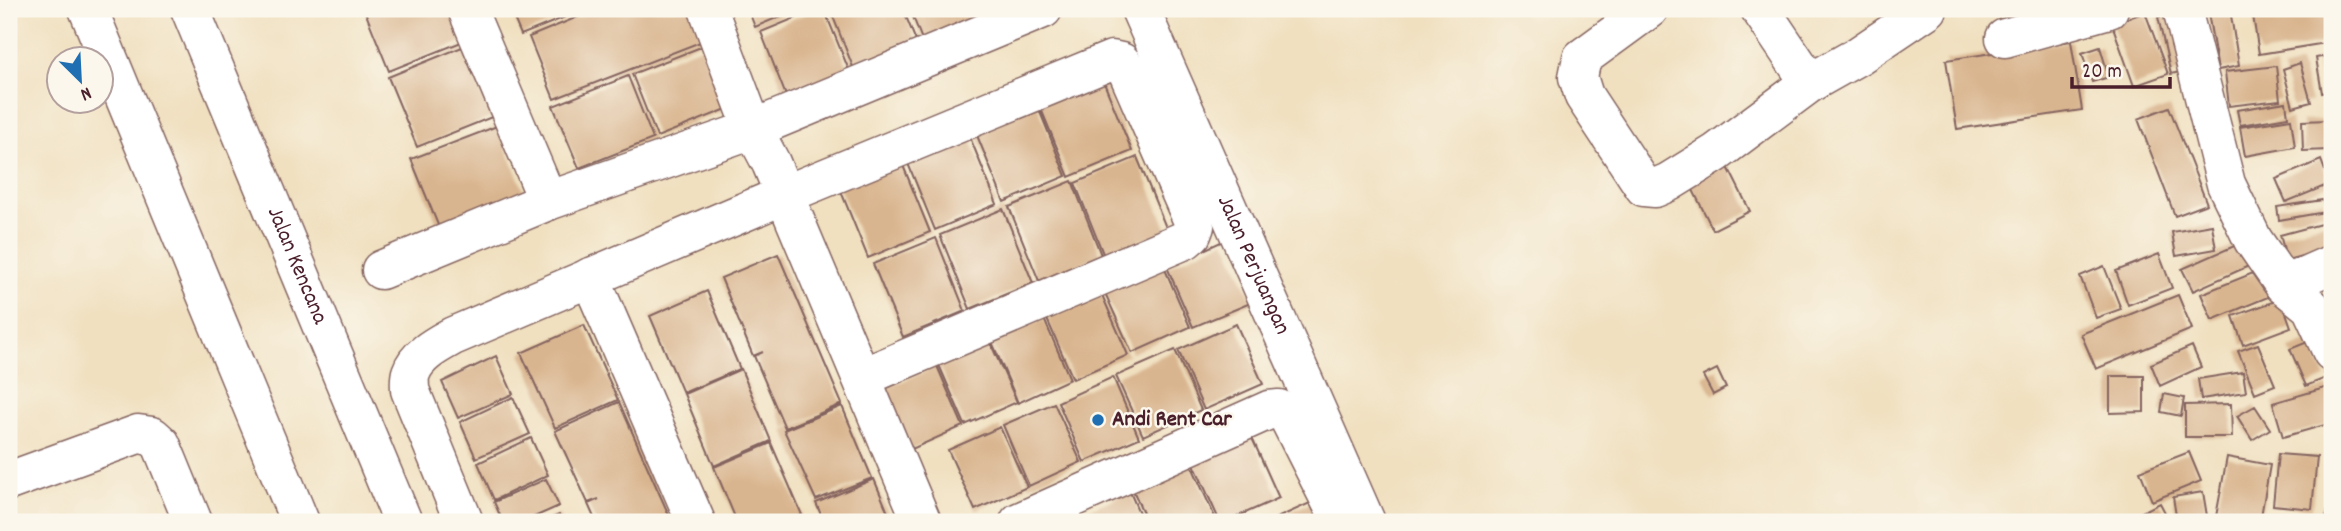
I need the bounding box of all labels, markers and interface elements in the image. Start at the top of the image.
north arrow [46,46,116,116]
scale bar [2072,46,2170,90]
text: 20 m [2082,58,2122,88]
text: N [76,78,95,107]
street label: Jalan Perjuangan [1208,190,1298,340]
street label: Jalan Kencana [258,202,336,331]
place label: Andi Rent Car [1112,404,1232,437]
marker: Andi Rent Car [1090,412,1106,428]

